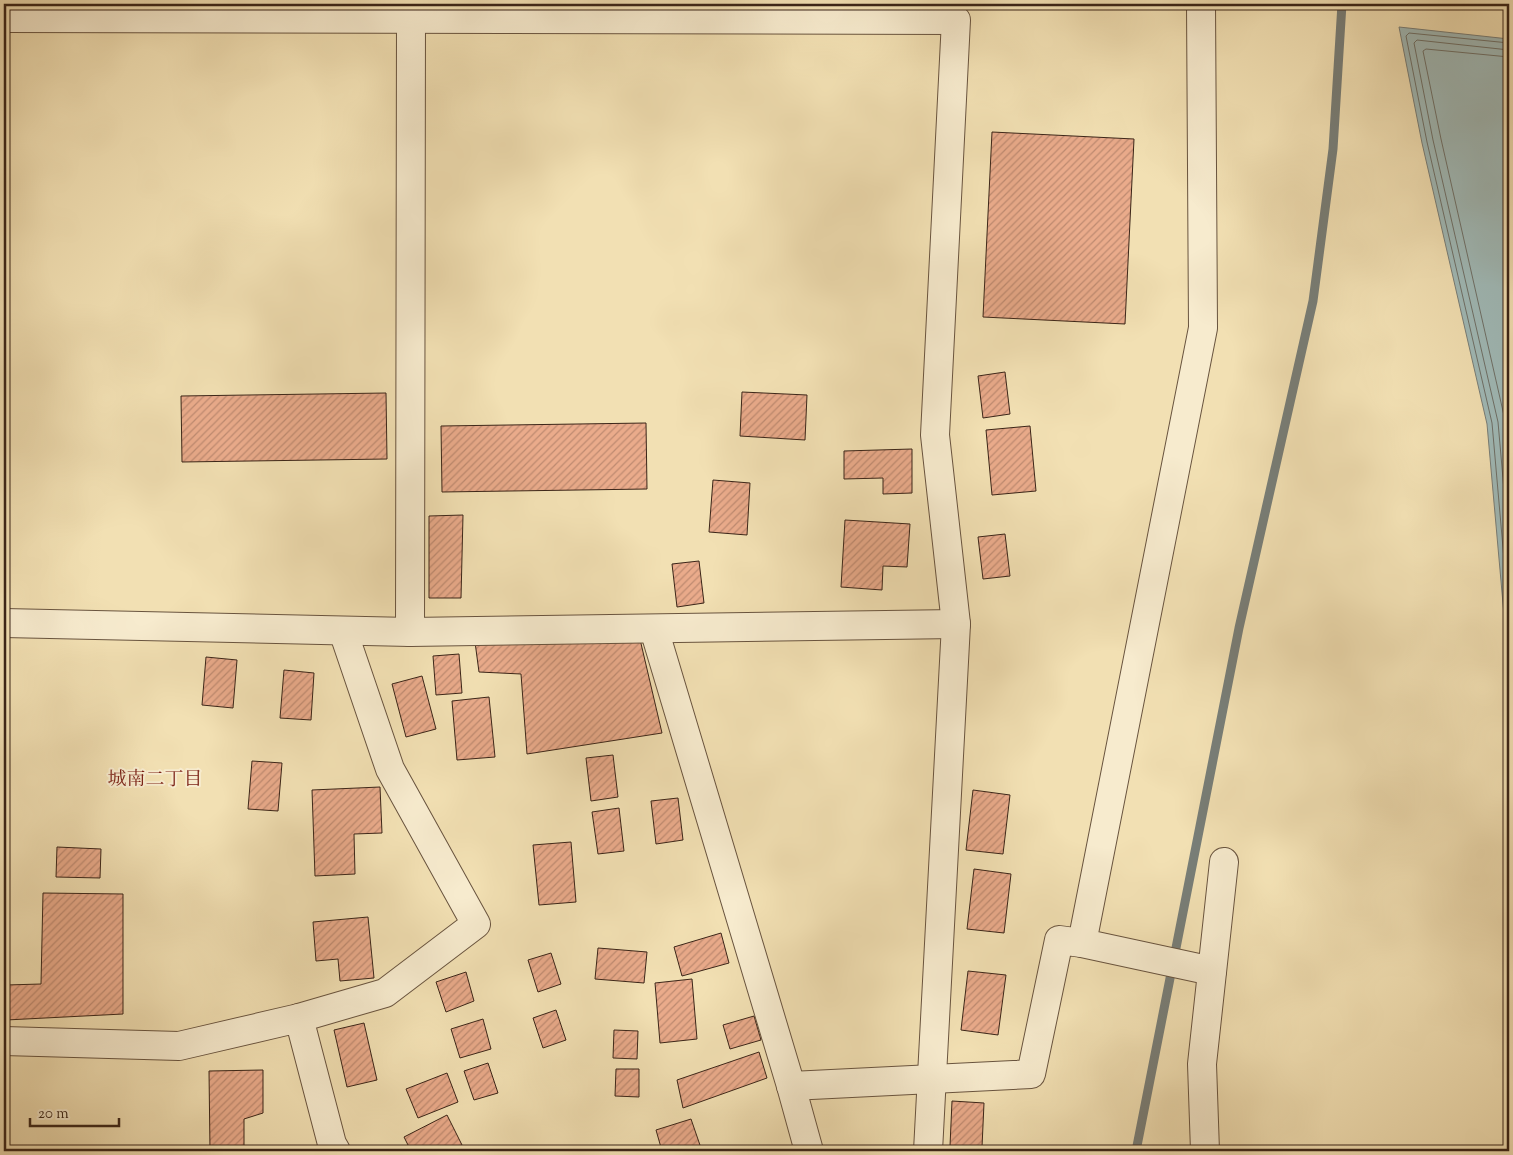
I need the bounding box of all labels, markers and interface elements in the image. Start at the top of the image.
district label: 城南二丁目 [107,767,203,794]
scale bar [30,1095,119,1127]
text: 20 m [38,1104,69,1125]

